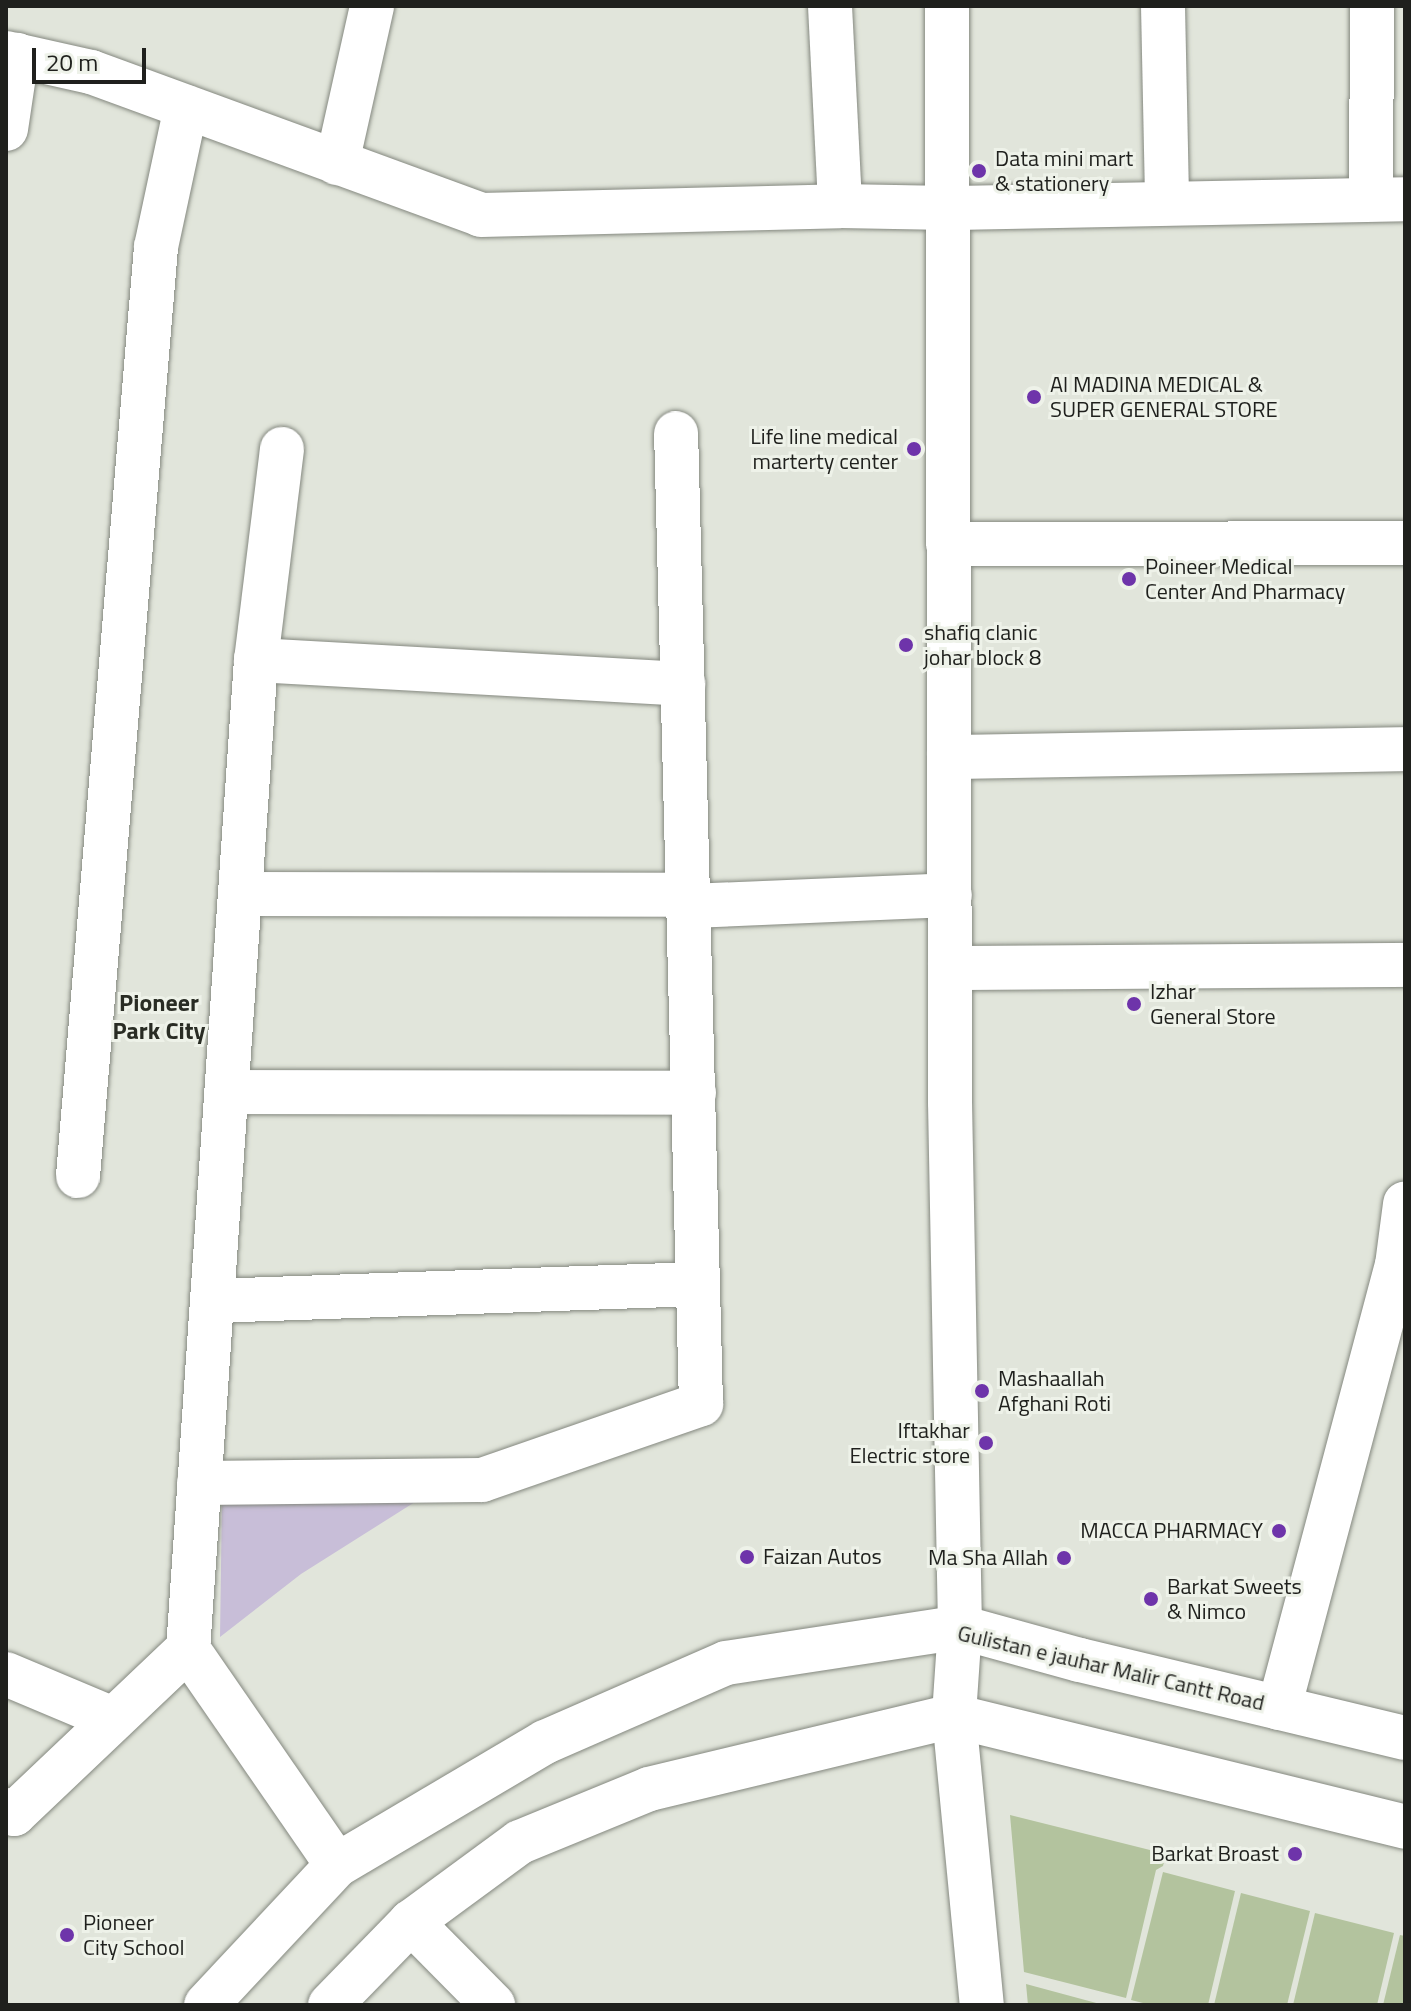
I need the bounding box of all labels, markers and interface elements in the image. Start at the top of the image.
scale bar [36,32,150,82]
text: 20 m [46,44,98,80]
place label: Data mini mart & stationery [995,145,1133,196]
marker: Data mini mart & stationery [970,162,988,180]
place label: Al MADINA MEDICAL & SUPER GENERAL STORE [1050,371,1278,422]
marker: Al MADINA MEDICAL & SUPER GENERAL STORE [1025,388,1043,406]
place label: Life line medical marterty center [750,423,898,474]
marker: Life line medical marterty center [905,440,923,458]
place label: Poineer Medical Center And Pharmacy [1145,553,1345,604]
marker: Poineer Medical Center And Pharmacy [1120,570,1138,588]
place label: shafiq clanic johar block 8 [924,619,1041,670]
marker: shafiq clanic johar block 8 [895,634,917,656]
place label: Izhar General Store [1150,978,1276,1030]
district label: Pioneer Park City [113,989,205,1045]
marker: Izhar General Store [1125,995,1143,1013]
place label: Mashaallah Afghani Roti [998,1365,1111,1416]
marker: Mashaallah Afghani Roti [973,1382,991,1400]
place label: Iftakhar Electric store [849,1417,970,1468]
marker: Iftakhar Electric store [977,1434,995,1452]
place label: MACCA PHARMACY [1080,1518,1263,1544]
marker: MACCA PHARMACY [1270,1522,1288,1540]
place label: Faizan Autos [763,1544,882,1570]
place label: Ma Sha Allah [928,1545,1048,1571]
marker: Faizan Autos [738,1548,756,1566]
marker: Ma Sha Allah [1055,1549,1073,1567]
place label: Barkat Sweets & Nimco [1167,1573,1302,1624]
marker: Barkat Sweets & Nimco [1142,1590,1160,1608]
street label: Gulistan e jauhar Malir Cantt Road [955,1620,1267,1716]
place label: Barkat Broast [1151,1841,1279,1867]
marker: Barkat Broast [1286,1845,1304,1863]
place label: Pioneer City School [83,1909,185,1960]
marker: Pioneer City School [58,1926,76,1944]

